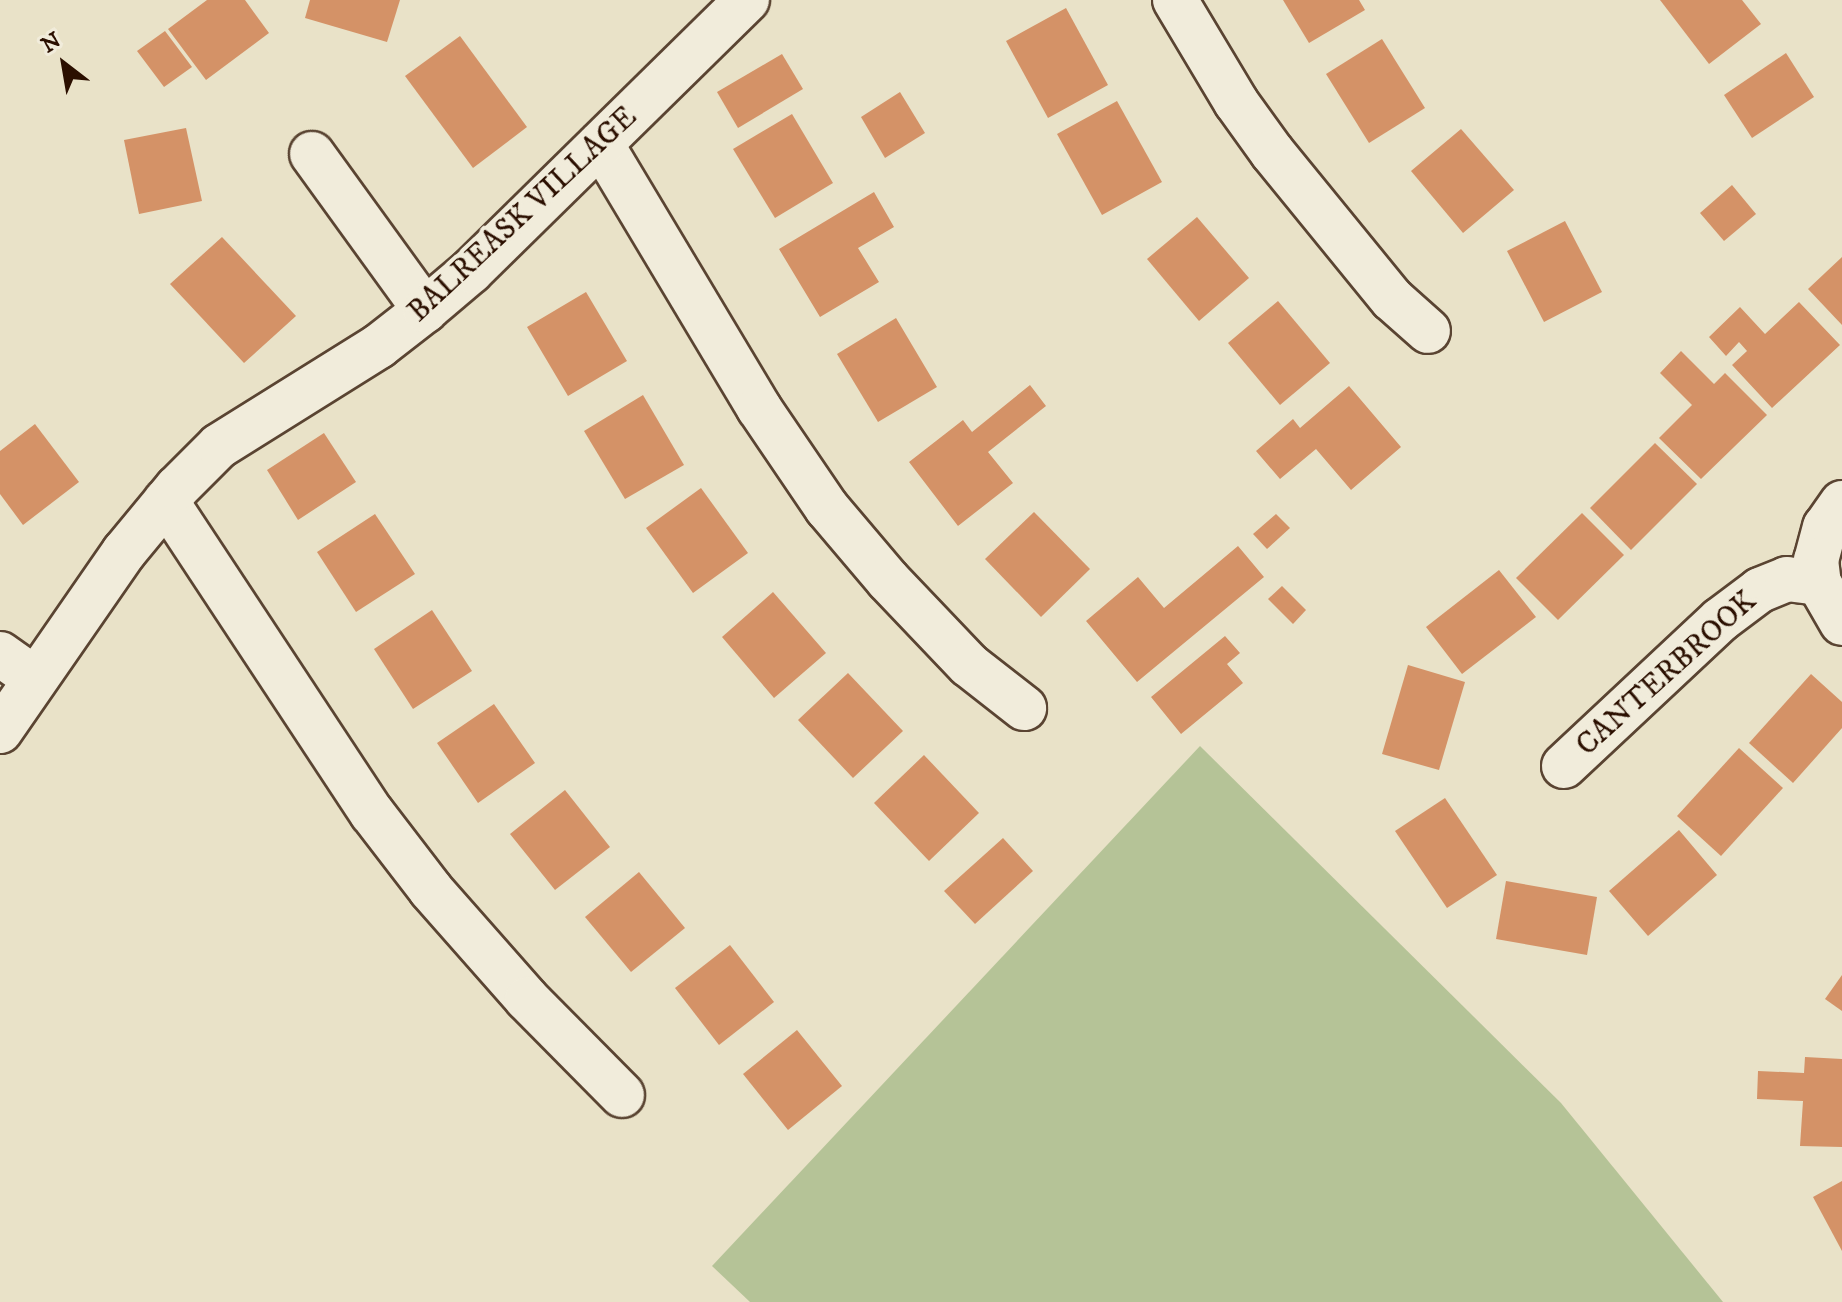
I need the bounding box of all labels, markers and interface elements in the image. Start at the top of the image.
north arrow [24,24,104,104]
text: N [37,27,66,59]
street label: BALREASK VILLAGE [401,100,645,330]
street label: CANTERBROOK [1570,584,1764,764]

